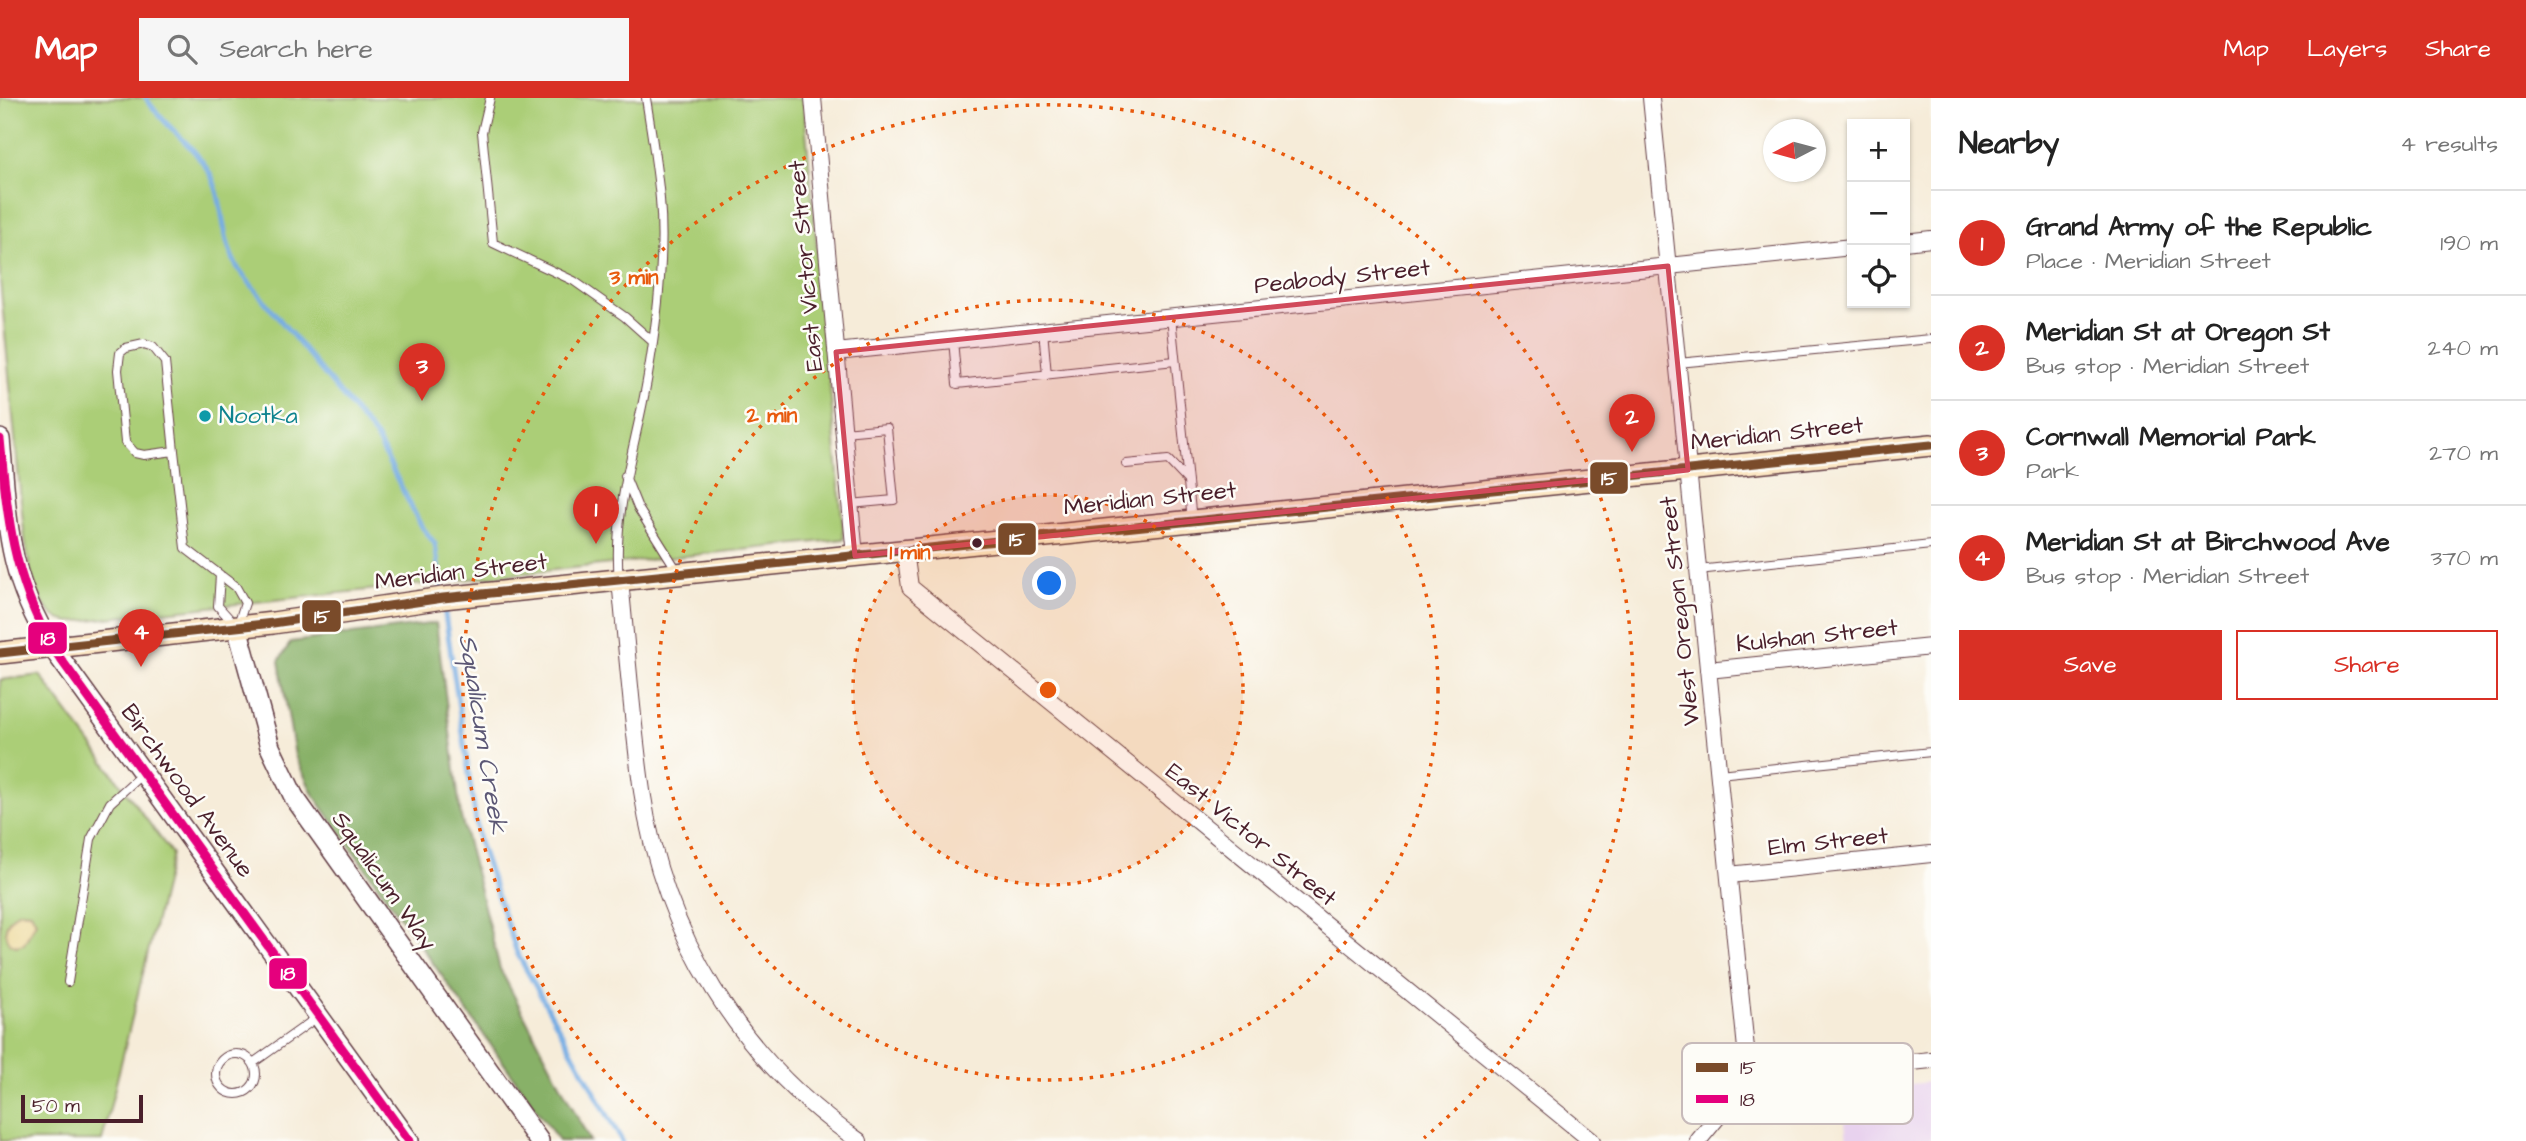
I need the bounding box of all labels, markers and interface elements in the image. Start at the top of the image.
search box [139,18,629,81]
text: Map [35,26,97,72]
icon: search [163,30,201,68]
text: Search here [219,31,373,67]
text: Map [2224,32,2269,66]
text: Layers [2307,32,2387,66]
text: Share [2425,32,2491,66]
north arrow [1763,119,1826,182]
map controls [1847,119,1910,308]
button: + [1847,119,1910,182]
text: Nearby [1959,123,2059,165]
text: 4 results [2400,128,2498,160]
street label: East Victor Street [780,159,832,373]
button: − [1847,182,1910,245]
text: Grand Army of the Republic [2026,209,2372,245]
text: 1 [1981,227,1983,259]
text: 190 m [2440,227,2498,259]
button: locate [1847,245,1910,308]
text: Place · Meridian Street [2026,245,2271,277]
street label: Peabody Street [1252,251,1432,304]
text: 3 min [608,263,659,292]
text: Meridian St at Oregon St [2026,314,2330,350]
text: 2 [1975,332,1989,364]
text: 240 m [2428,332,2498,364]
pin: 3 [399,343,445,401]
text: Bus stop · Meridian Street [2026,350,2309,382]
pin: 2 [1609,394,1655,452]
place label: Nootka [219,399,298,433]
text: 2 min [746,401,798,430]
marker: Nootka [197,408,213,424]
street label: Meridian Street [1689,408,1865,460]
text: Cornwall Memorial Park [2026,419,2316,455]
text: 3 [1976,437,1988,469]
text: 270 m [2429,437,2498,469]
text: Park [2026,455,2079,487]
line badge: 15 [1589,461,1629,495]
text: 15 [1601,466,1617,493]
street label: Meridian Street [1062,473,1238,525]
pin: 1 [573,486,619,544]
street label: West Oregon Street [1651,494,1710,728]
line badge: 15 [997,522,1037,556]
text: Meridian St at Birchwood Ave [2026,524,2390,560]
text: 15 [1009,527,1025,554]
unlabelled marker [970,536,984,550]
text: 1 min [889,538,931,567]
text: 4 [1974,542,1990,574]
text: 370 m [2431,542,2498,574]
street label: Meridian Street [373,545,549,599]
text: Bus stop · Meridian Street [2026,560,2309,592]
your location [1032,566,1066,600]
line badge: 15 [301,599,342,633]
text: 15 [314,604,330,631]
pin: 4 [118,609,164,667]
street label: Kulshan Street [1735,611,1900,661]
line badge: 18 [27,621,68,655]
text: 18 [41,626,56,653]
button: Save [1959,630,2222,700]
button: Share [2236,630,2498,700]
water label: Squalicum Creek [449,632,517,837]
centre of rings [1036,678,1060,702]
street label: Birchwood Avenue [112,697,262,885]
street label: East Victor Street [1158,755,1344,915]
street label: Squalicum Way [322,804,445,958]
street label: Elm Street [1766,819,1890,865]
line badge: 18 [268,957,308,990]
text: 18 [281,961,296,988]
legend [1682,1043,1913,1124]
text: 15 [1740,1055,1756,1082]
text: 18 [1740,1087,1755,1114]
scale bar [21,1092,144,1124]
text: 50 m [32,1093,80,1120]

